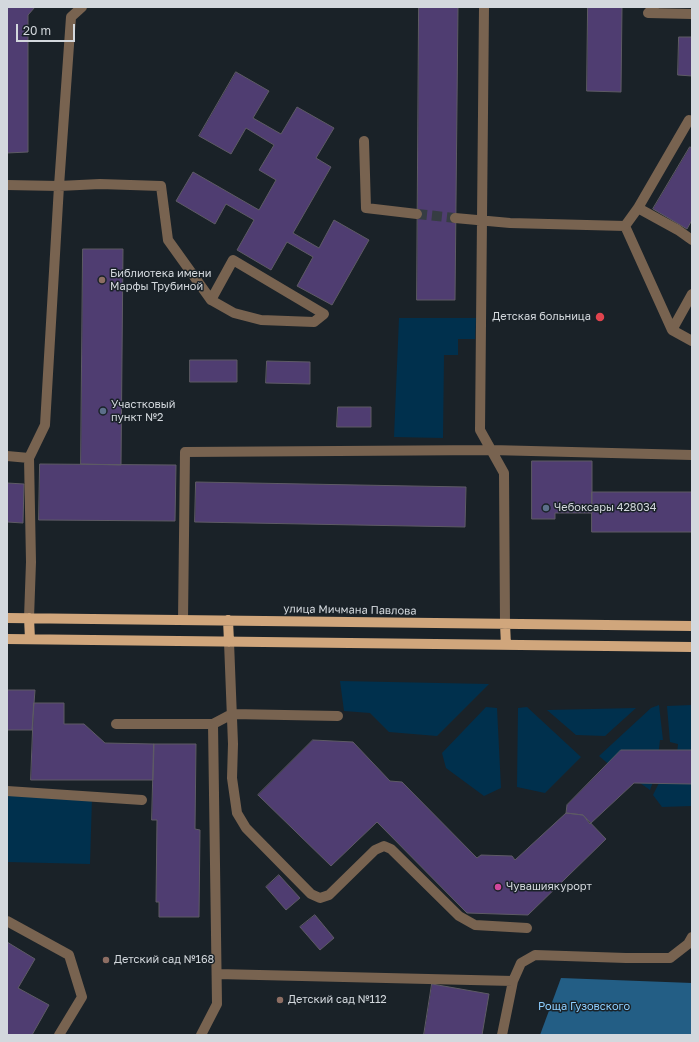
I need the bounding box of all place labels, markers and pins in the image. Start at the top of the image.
place label: Библиотека имени Марфы Трубиной [110,267,211,293]
marker: Библиотека имени Марфы Трубиной [97,275,107,285]
place label: Детская больница [492,310,591,324]
marker: Детская больница [594,311,606,323]
place label: Участковый пункт №2 [111,398,176,424]
marker: Участковый пункт №2 [98,406,108,416]
place label: Чебоксары 428034 [554,501,657,515]
marker: Чебоксары 428034 [541,503,551,513]
place label: Чувашиякурорт [506,880,592,894]
marker: Чувашиякурорт [493,882,503,892]
place label: Детский сад №168 [114,953,214,967]
marker: Детский сад №168 [101,955,111,965]
place label: Детский сад №112 [288,993,387,1007]
marker: Детский сад №112 [275,995,285,1005]

